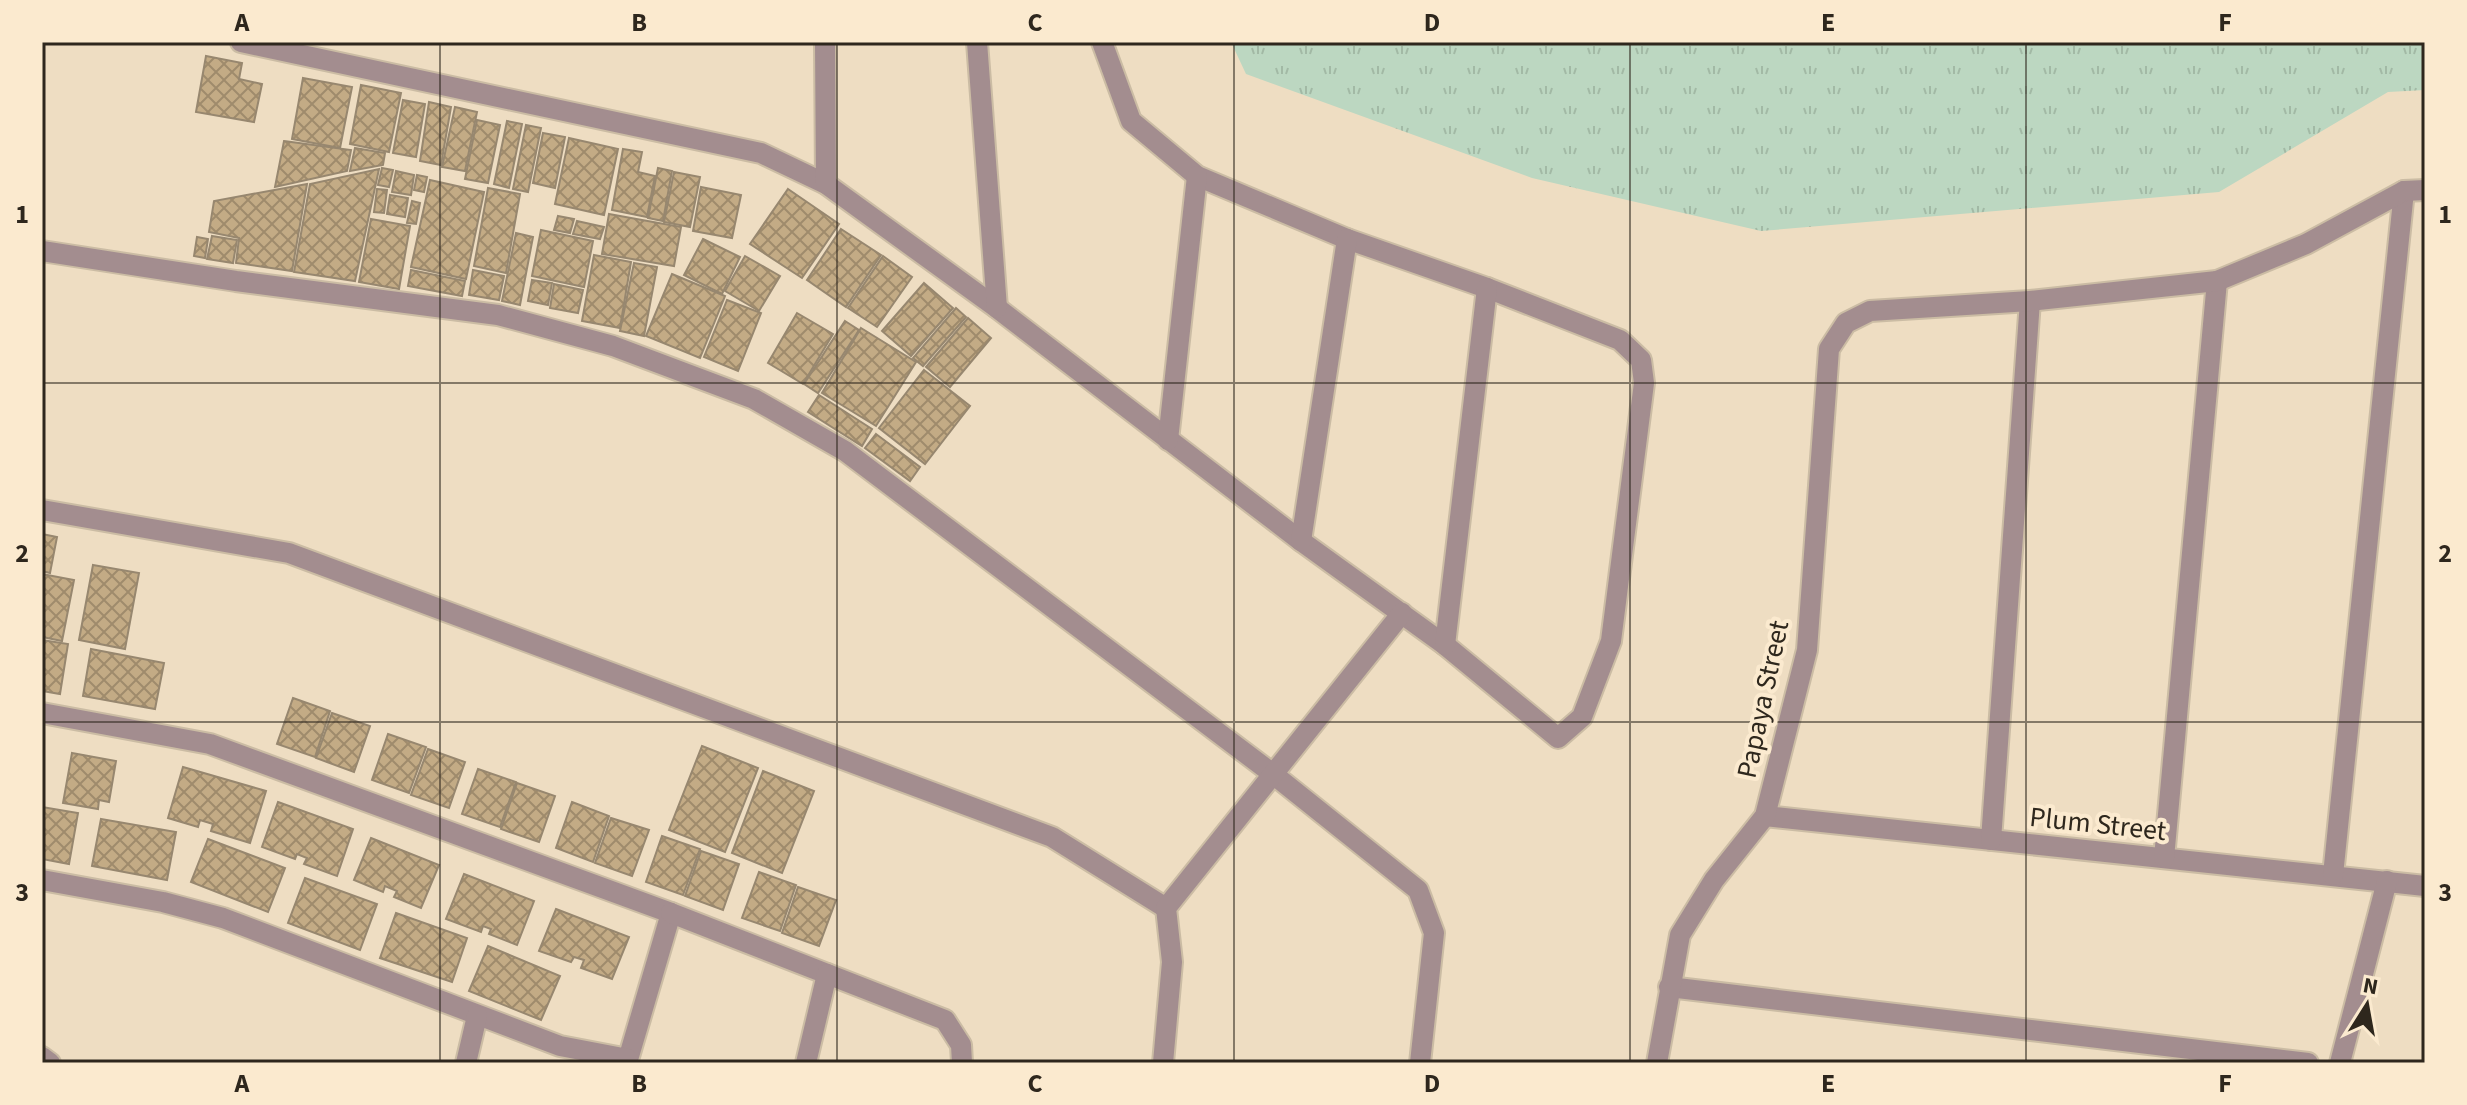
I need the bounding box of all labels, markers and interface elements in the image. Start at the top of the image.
text: A [234,4,251,41]
text: B [631,4,647,41]
text: C [1027,4,1043,41]
text: D [1424,4,1440,41]
text: E [1821,4,1835,41]
text: F [2218,4,2232,41]
text: 1 [15,196,29,233]
text: 1 [2438,196,2452,233]
text: 2 [15,535,29,572]
text: 2 [2438,535,2452,572]
street label: Papaya Street [1727,616,1799,782]
street label: Plum Street [2028,797,2169,851]
text: 3 [15,874,29,911]
text: 3 [2438,874,2452,911]
north arrow [2327,965,2407,1045]
text: N [2360,969,2381,1003]
text: A [234,1065,251,1102]
text: B [631,1065,647,1102]
text: C [1027,1065,1043,1102]
text: D [1424,1065,1440,1102]
text: E [1821,1065,1835,1102]
text: F [2218,1065,2232,1102]

